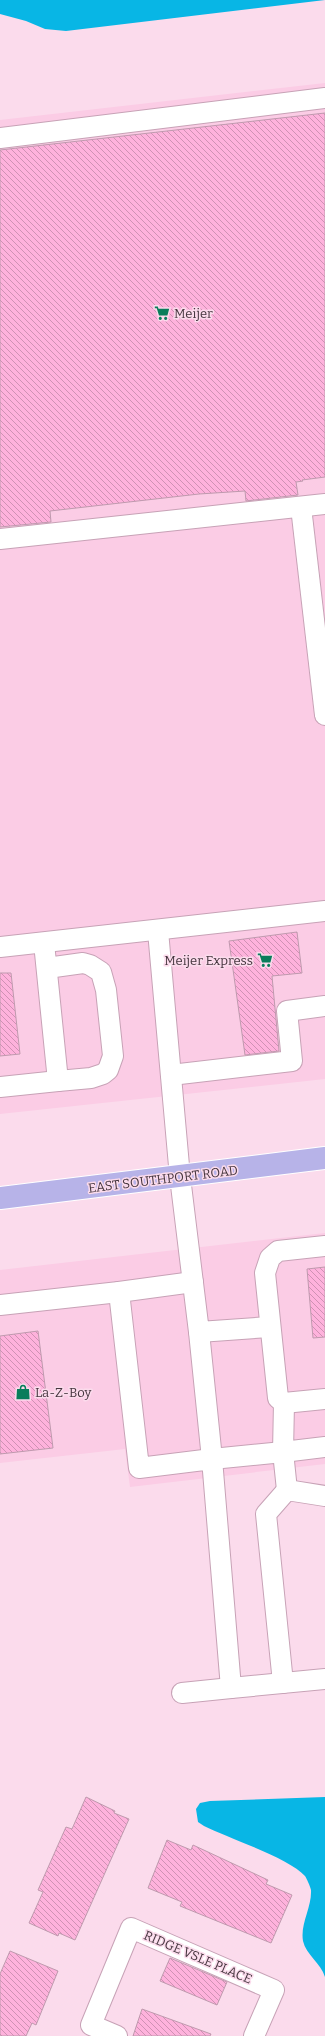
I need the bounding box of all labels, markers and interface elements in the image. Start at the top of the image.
supermarket icon: Meijer [153,304,171,322]
place label: Meijer [174,306,213,321]
supermarket icon: Meijer Express [256,951,274,969]
place label: Meijer Express [164,953,253,968]
street label: EAST SOUTHPORT ROAD [87,1162,239,1196]
shop icon: La-Z-Boy [14,1383,32,1401]
place label: La-Z-Boy [35,1385,91,1400]
street label: RIDGE VSLE PLACE [142,1927,254,1987]

